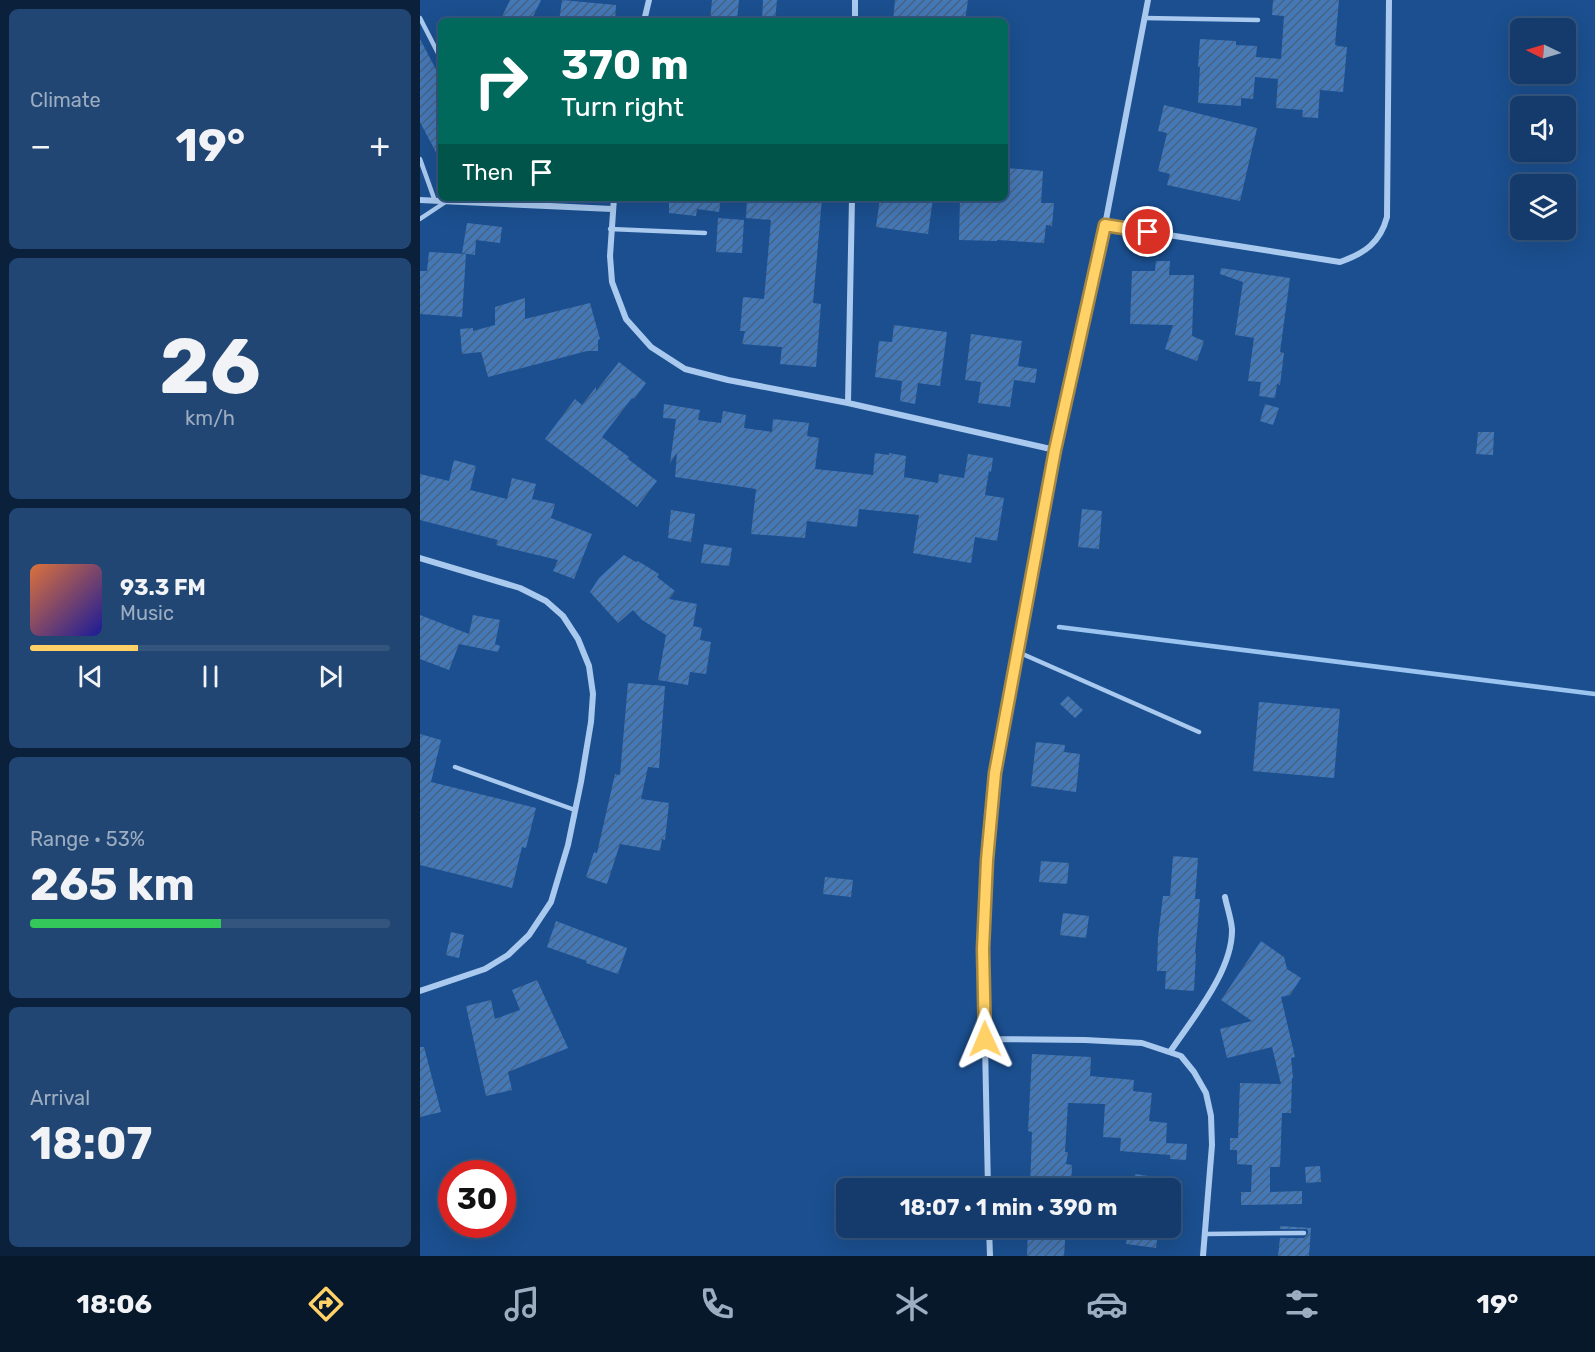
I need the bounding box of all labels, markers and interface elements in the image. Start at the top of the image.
north arrow [1510,18,1576,84]
map controls [1510,18,1576,240]
text: 370 m [561,40,689,90]
icon: right [462,42,540,120]
text: Climate [30,88,101,112]
text: Turn right [561,91,684,123]
button: sound [1510,96,1576,162]
text: 19° [176,119,245,172]
text: − [30,126,51,165]
text: + [369,126,390,165]
icon: arrive [525,156,558,189]
text: Then [462,159,513,186]
button: layers [1510,174,1576,240]
pin [1122,206,1173,257]
icon: arrive [1131,215,1164,248]
text: 26 [159,320,261,413]
text: km/h [185,406,235,430]
text: 93.3 FM [120,574,206,601]
text: Music [120,601,174,625]
icon: previous [74,660,107,693]
icon: pause [194,660,227,693]
icon: next [314,660,347,693]
text: Range · 53% [30,827,145,851]
text: 265 km [30,858,195,911]
position arrow [953,1007,1017,1071]
text: Arrival [30,1086,90,1110]
text: 18:07 [30,1117,152,1170]
speed limit sign: 30 [438,1160,516,1238]
text: 18:07 · 1 min · 390 m [900,1194,1117,1221]
icon: directions [305,1283,347,1325]
icon: music [501,1283,543,1325]
icon: phone [696,1283,738,1325]
icon: climate [891,1283,933,1325]
icon: car [1086,1283,1128,1325]
icon: filters [1281,1283,1323,1325]
text: 18:06 [77,1288,152,1320]
text: 19° [1477,1288,1518,1320]

